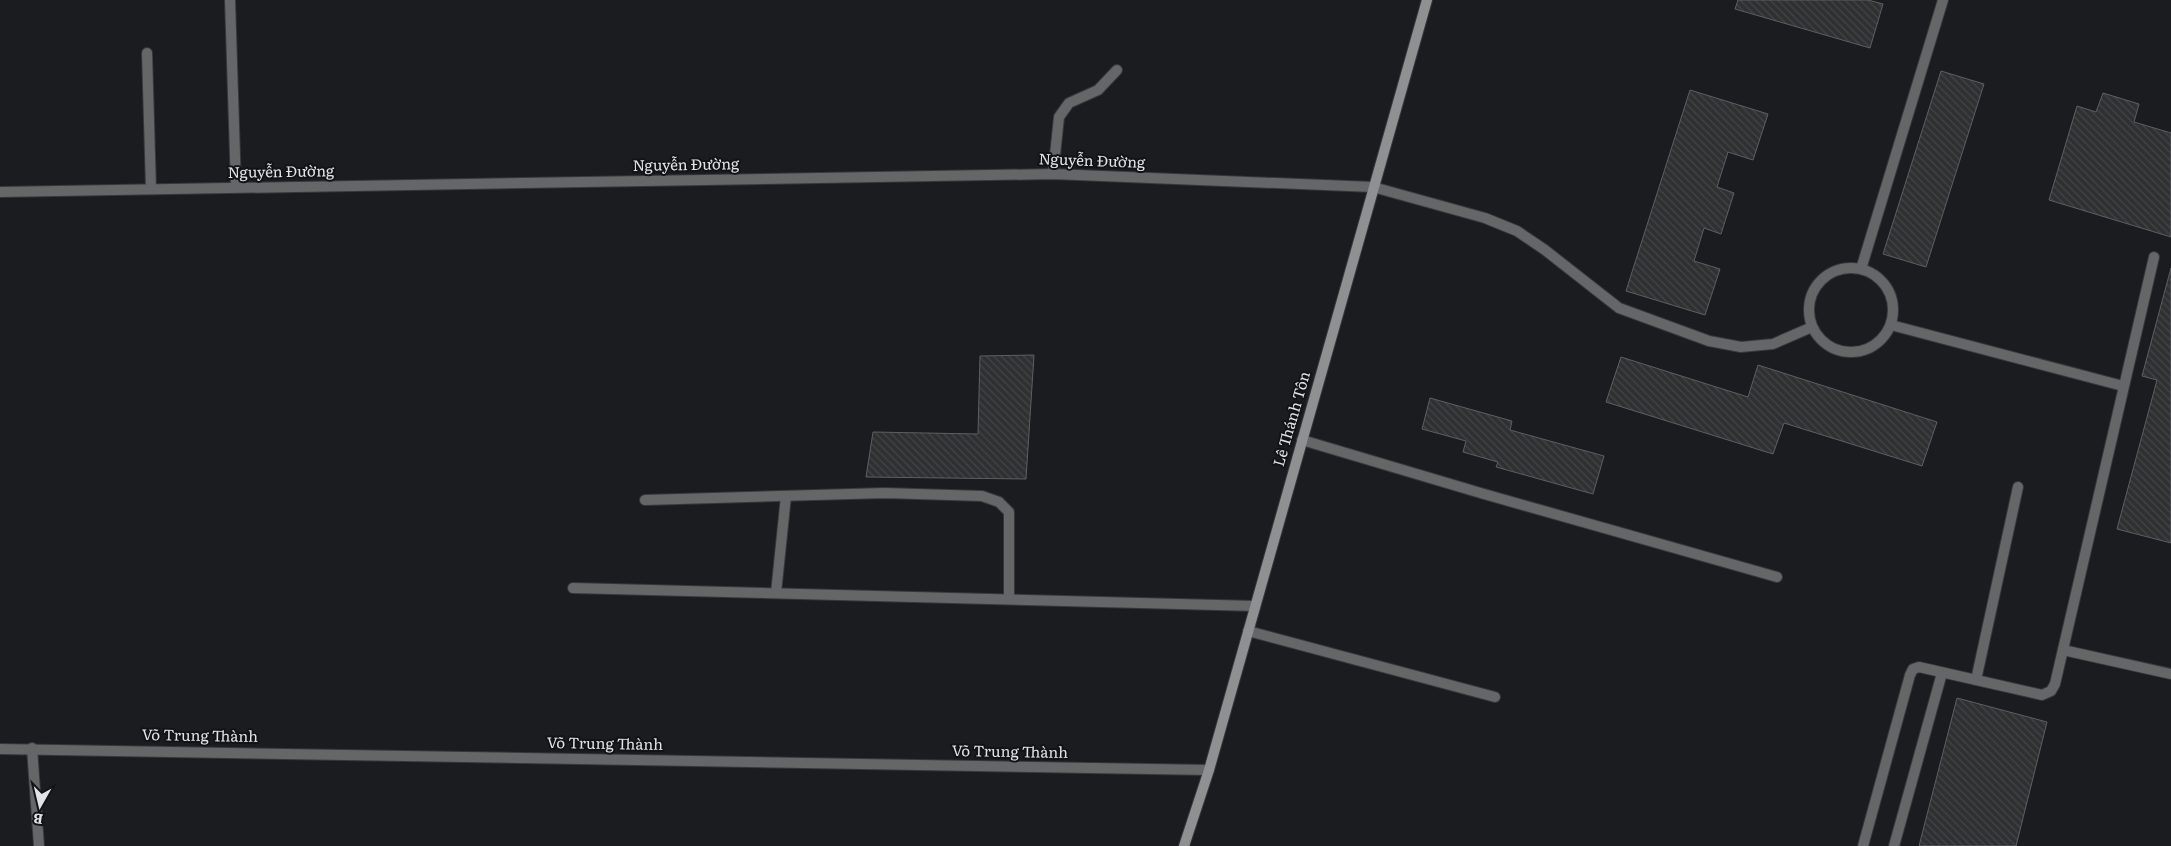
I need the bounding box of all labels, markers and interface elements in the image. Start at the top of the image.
street label: Nguyễn Đường [1038,146,1146,173]
street label: Nguyễn Đường [632,151,740,176]
street label: Nguyễn Đường [227,158,335,183]
street label: Lê Thánh Tôn [1266,368,1315,469]
street label: Võ Trung Thành [142,722,258,747]
street label: Võ Trung Thành [547,730,663,755]
street label: Võ Trung Thành [952,738,1068,763]
north arrow [15,781,65,831]
text: B [32,809,44,830]

